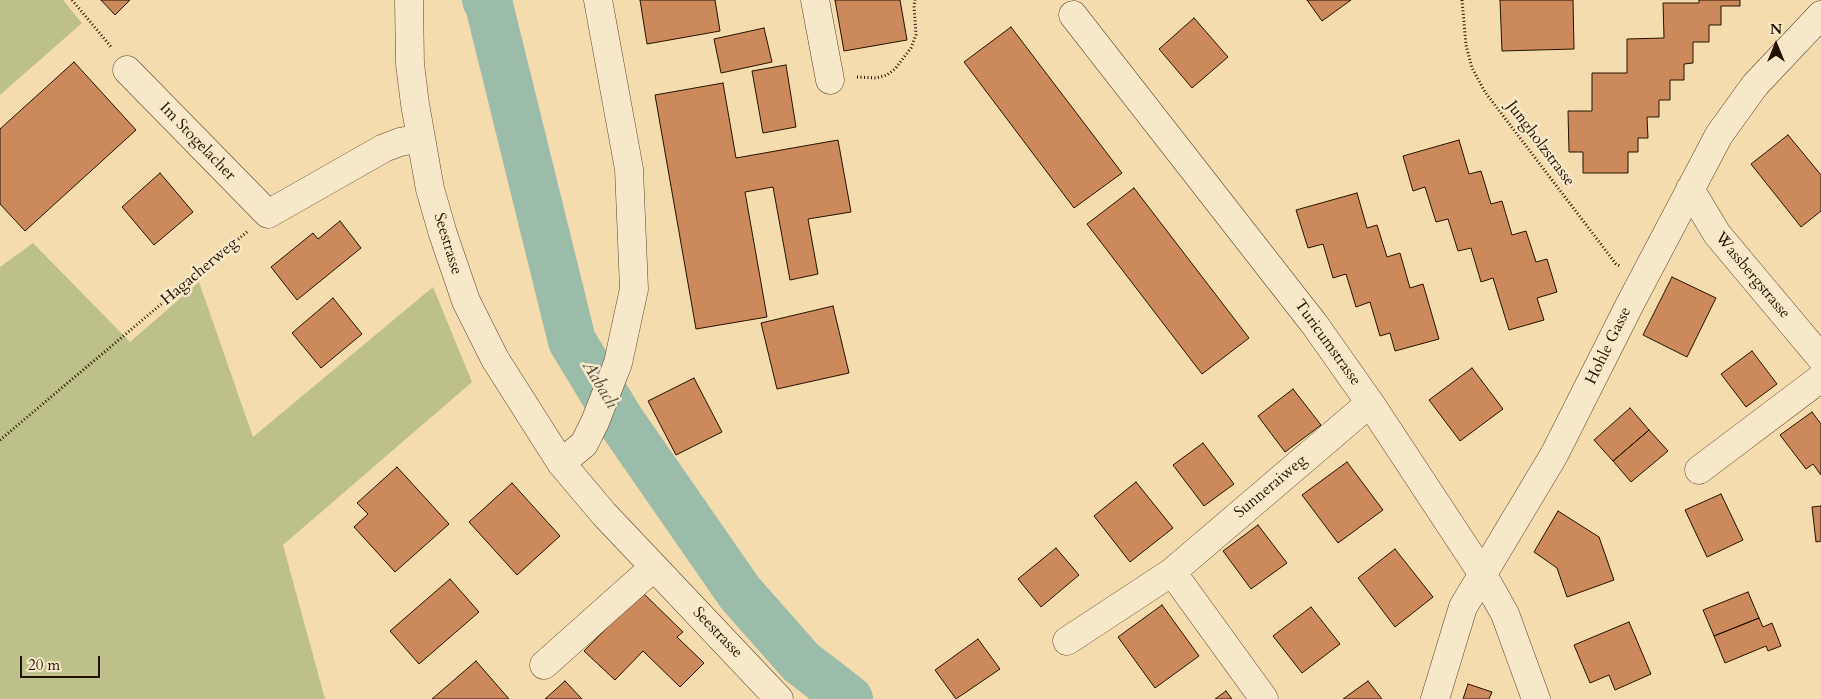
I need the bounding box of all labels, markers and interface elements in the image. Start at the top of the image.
north arrow [1751,20,1801,70]
text: N [1770,20,1782,39]
street label: Jungholzstrasse [1502,97,1578,191]
street label: Im Stogelacher [155,99,239,185]
street label: Seestrasse [429,211,465,277]
street label: Wassbergstrasse [1710,229,1794,323]
street label: Hagacherweg [158,234,242,310]
street label: Turicumstrasse [1289,296,1365,390]
street label: Hohle Gasse [1582,304,1636,388]
water label: Aabach [576,357,622,413]
street label: Sunneraiweg [1231,451,1311,523]
street label: Seestrasse [688,603,746,663]
scale bar [22,646,102,678]
text: 20 m [28,655,60,675]

